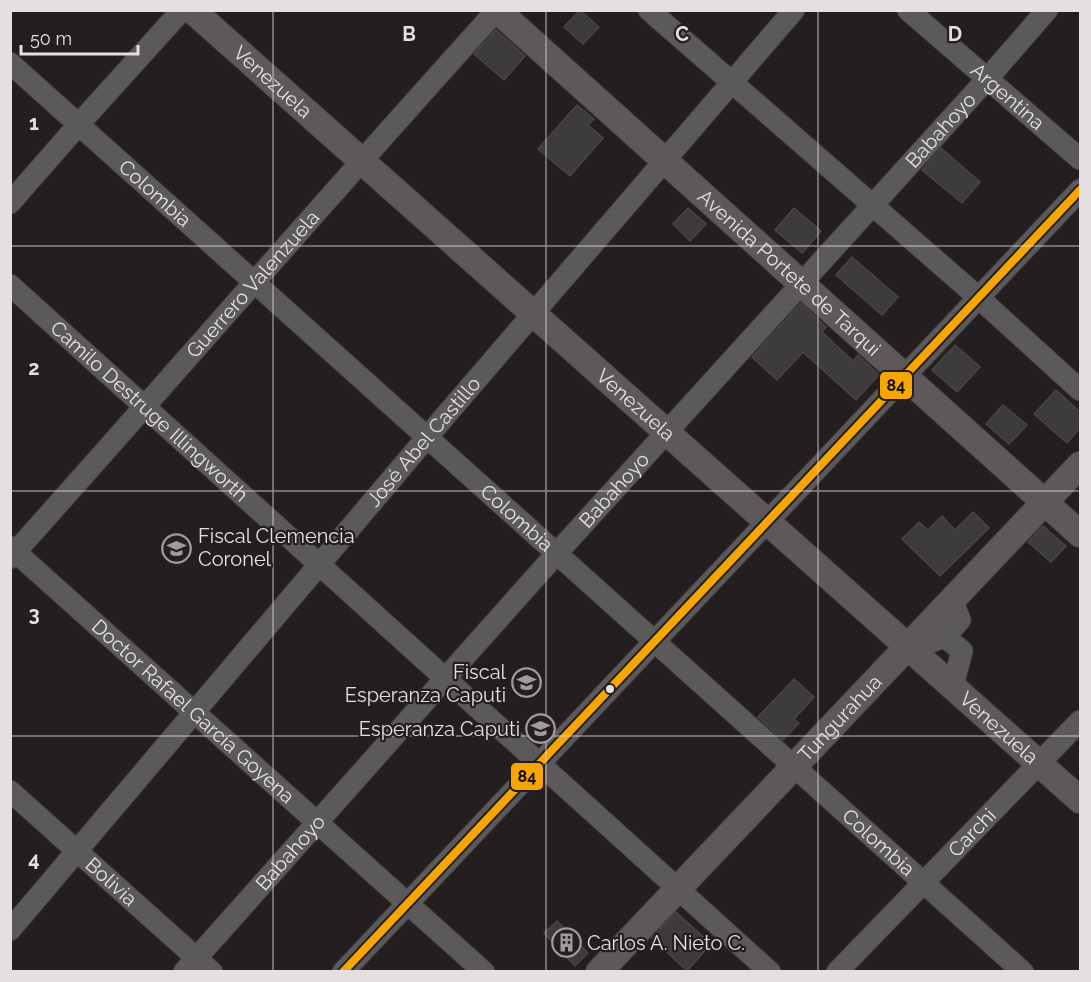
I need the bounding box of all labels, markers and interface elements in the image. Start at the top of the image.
scale bar [21,18,138,56]
text: B [402,22,416,46]
text: C [675,22,689,46]
text: D [948,22,962,46]
text: 50 m [30,28,72,49]
street label: Venezuela [228,41,317,123]
street label: Argentina [966,58,1049,135]
street label: Babahoyo [901,88,981,173]
text: 1 [29,111,39,135]
street label: Colombia [114,155,196,232]
street label: Avenida Portete de Tarqui [693,184,886,361]
street label: Guerrero Valenzuela [181,205,324,363]
street label: Camilo Destruge Illingworth [46,316,253,506]
text: 2 [28,356,40,380]
street label: Venezuela [592,364,680,446]
line badge: 84 [879,371,913,400]
street label: José Abel Castillo [362,372,486,511]
text: 84 [887,376,905,395]
street label: Babahoyo [574,447,654,533]
street label: Colombia [476,479,558,556]
place label: Fiscal Clemencia Coronel [198,524,355,571]
school or university icon: Fiscal Clemencia Coronel [161,532,193,564]
text: 3 [28,602,40,626]
street label: Doctor Rafael García Goyena [87,614,300,808]
place label: Fiscal Esperanza Caputi [345,660,507,707]
school or university icon: Fiscal Esperanza Caputi [511,667,543,699]
street label: Tungurahua [793,670,887,767]
unlabelled marker [604,683,616,695]
street label: Venezuela [955,687,1043,769]
school or university icon: Esperanza Caputi [525,713,557,745]
place label: Esperanza Caputi [359,717,520,741]
line badge: 84 [510,762,544,791]
text: 84 [518,767,536,786]
street label: Carchi [943,803,1001,862]
street label: Colombia [837,804,920,881]
street label: Babahoyo [250,810,330,895]
text: 4 [28,847,40,871]
street label: Bolivia [81,852,142,911]
building icon: Carlos A. Nieto C. [550,927,582,959]
place label: Carlos A. Nieto C. [587,931,745,955]

